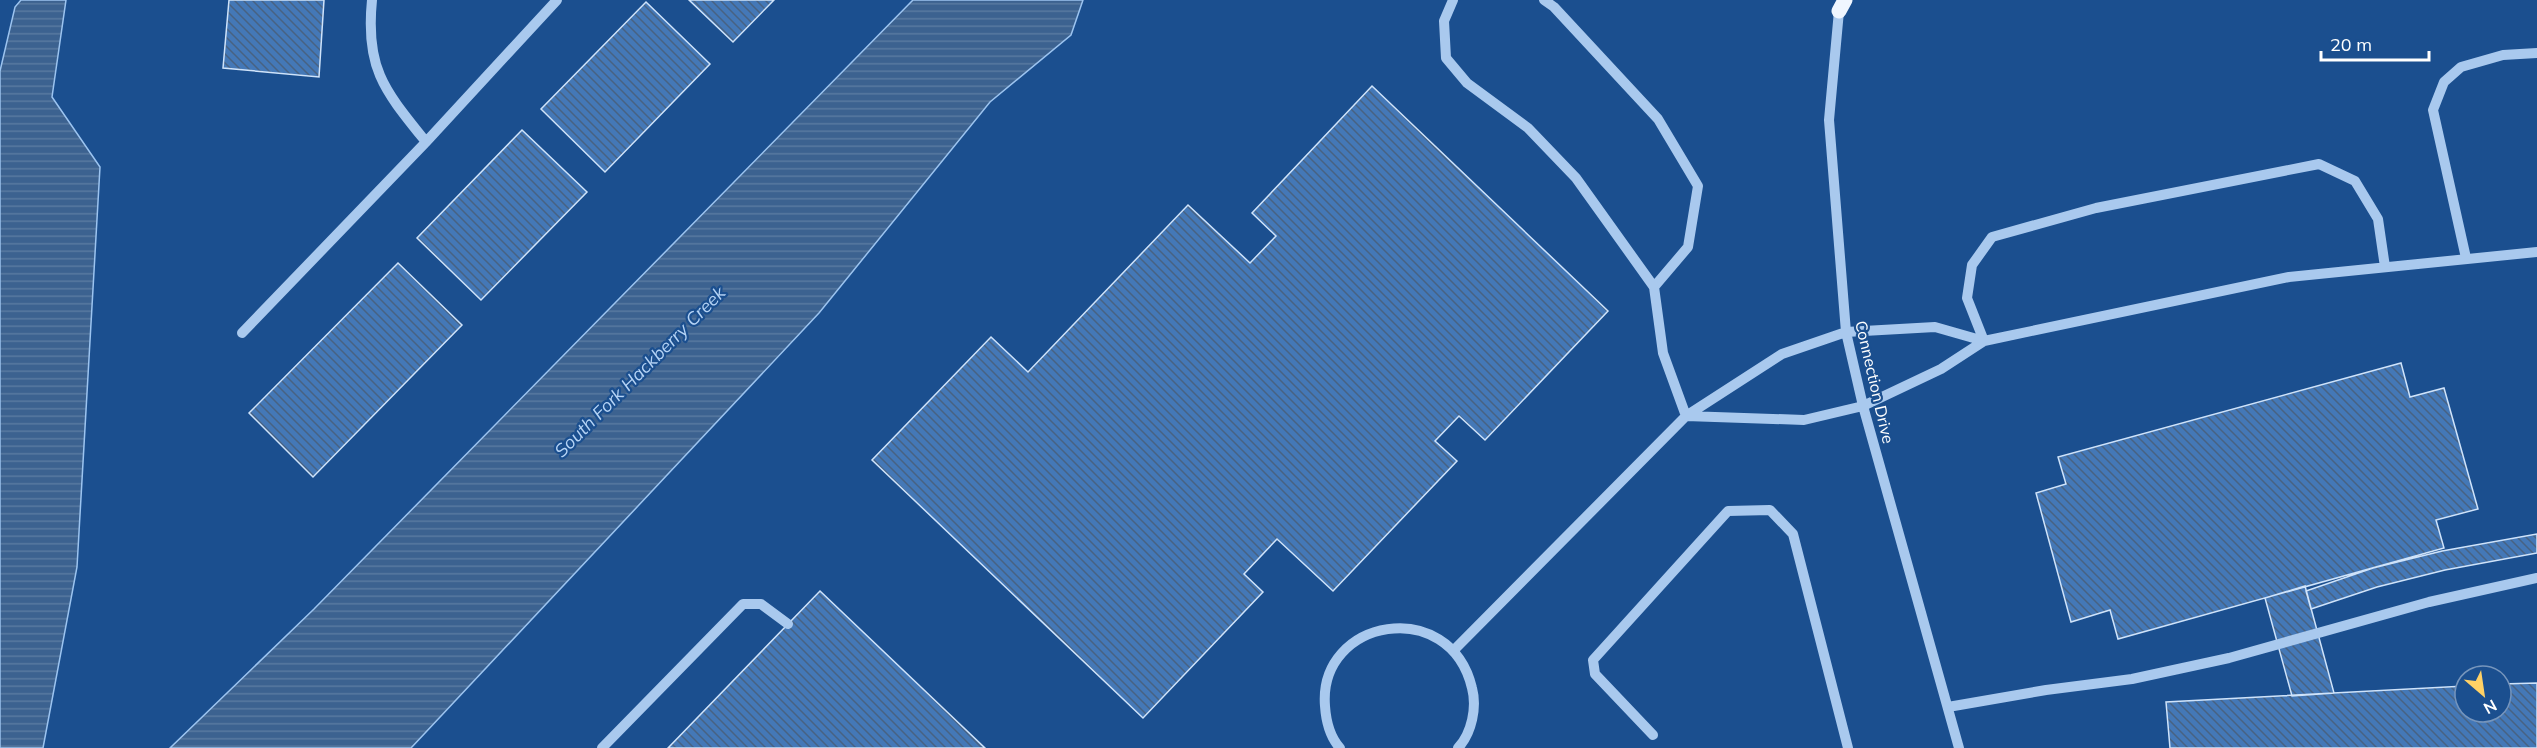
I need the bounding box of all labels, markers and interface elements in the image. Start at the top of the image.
scale bar [2321,24,2429,62]
text: 20 m [2330,33,2372,56]
water label: South Fork Hackberry Creek [549,281,731,462]
street label: Connection Drive [1851,319,1899,445]
north arrow [2453,664,2513,724]
text: N [2480,695,2500,719]

